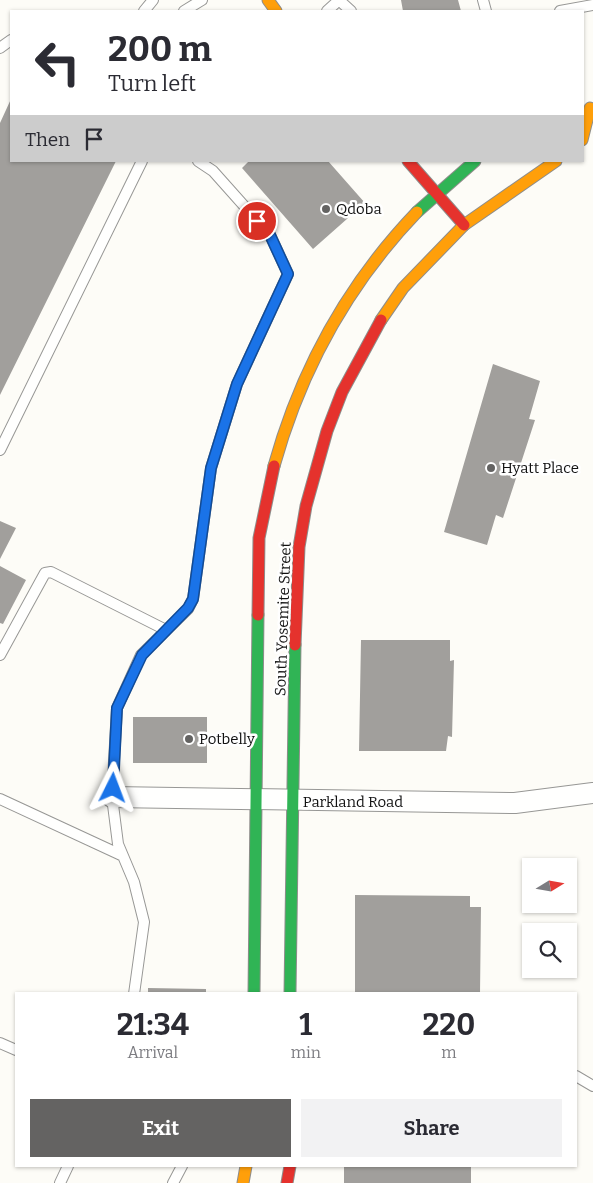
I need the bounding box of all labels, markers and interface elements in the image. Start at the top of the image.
text: 200 m [108,28,212,70]
icon: left [25,30,90,95]
text: Turn left [108,70,196,97]
icon: arrive [80,125,108,153]
text: Then [25,128,70,151]
pin [236,200,278,242]
place label: Qdoba [336,200,382,218]
marker: Qdoba [320,203,332,215]
icon: arrive [243,207,271,235]
place label: Hyatt Place [501,459,579,477]
marker: Hyatt Place [485,462,497,474]
street label: South Yosemite Street [271,541,295,696]
place label: Potbelly [199,730,255,748]
marker: Potbelly [183,733,195,745]
position arrow [86,761,138,813]
street label: Parkland Road [303,793,403,811]
north arrow [522,858,578,912]
map controls [522,858,577,978]
button: search [522,923,577,978]
text: 21:34 [117,1007,189,1043]
text: 1 [299,1007,312,1043]
text: 220 [422,1007,475,1043]
text: Arrival [127,1043,178,1062]
text: min [291,1043,321,1062]
text: m [441,1043,457,1062]
button: Exit [30,1099,291,1157]
button: Share [301,1099,562,1157]

